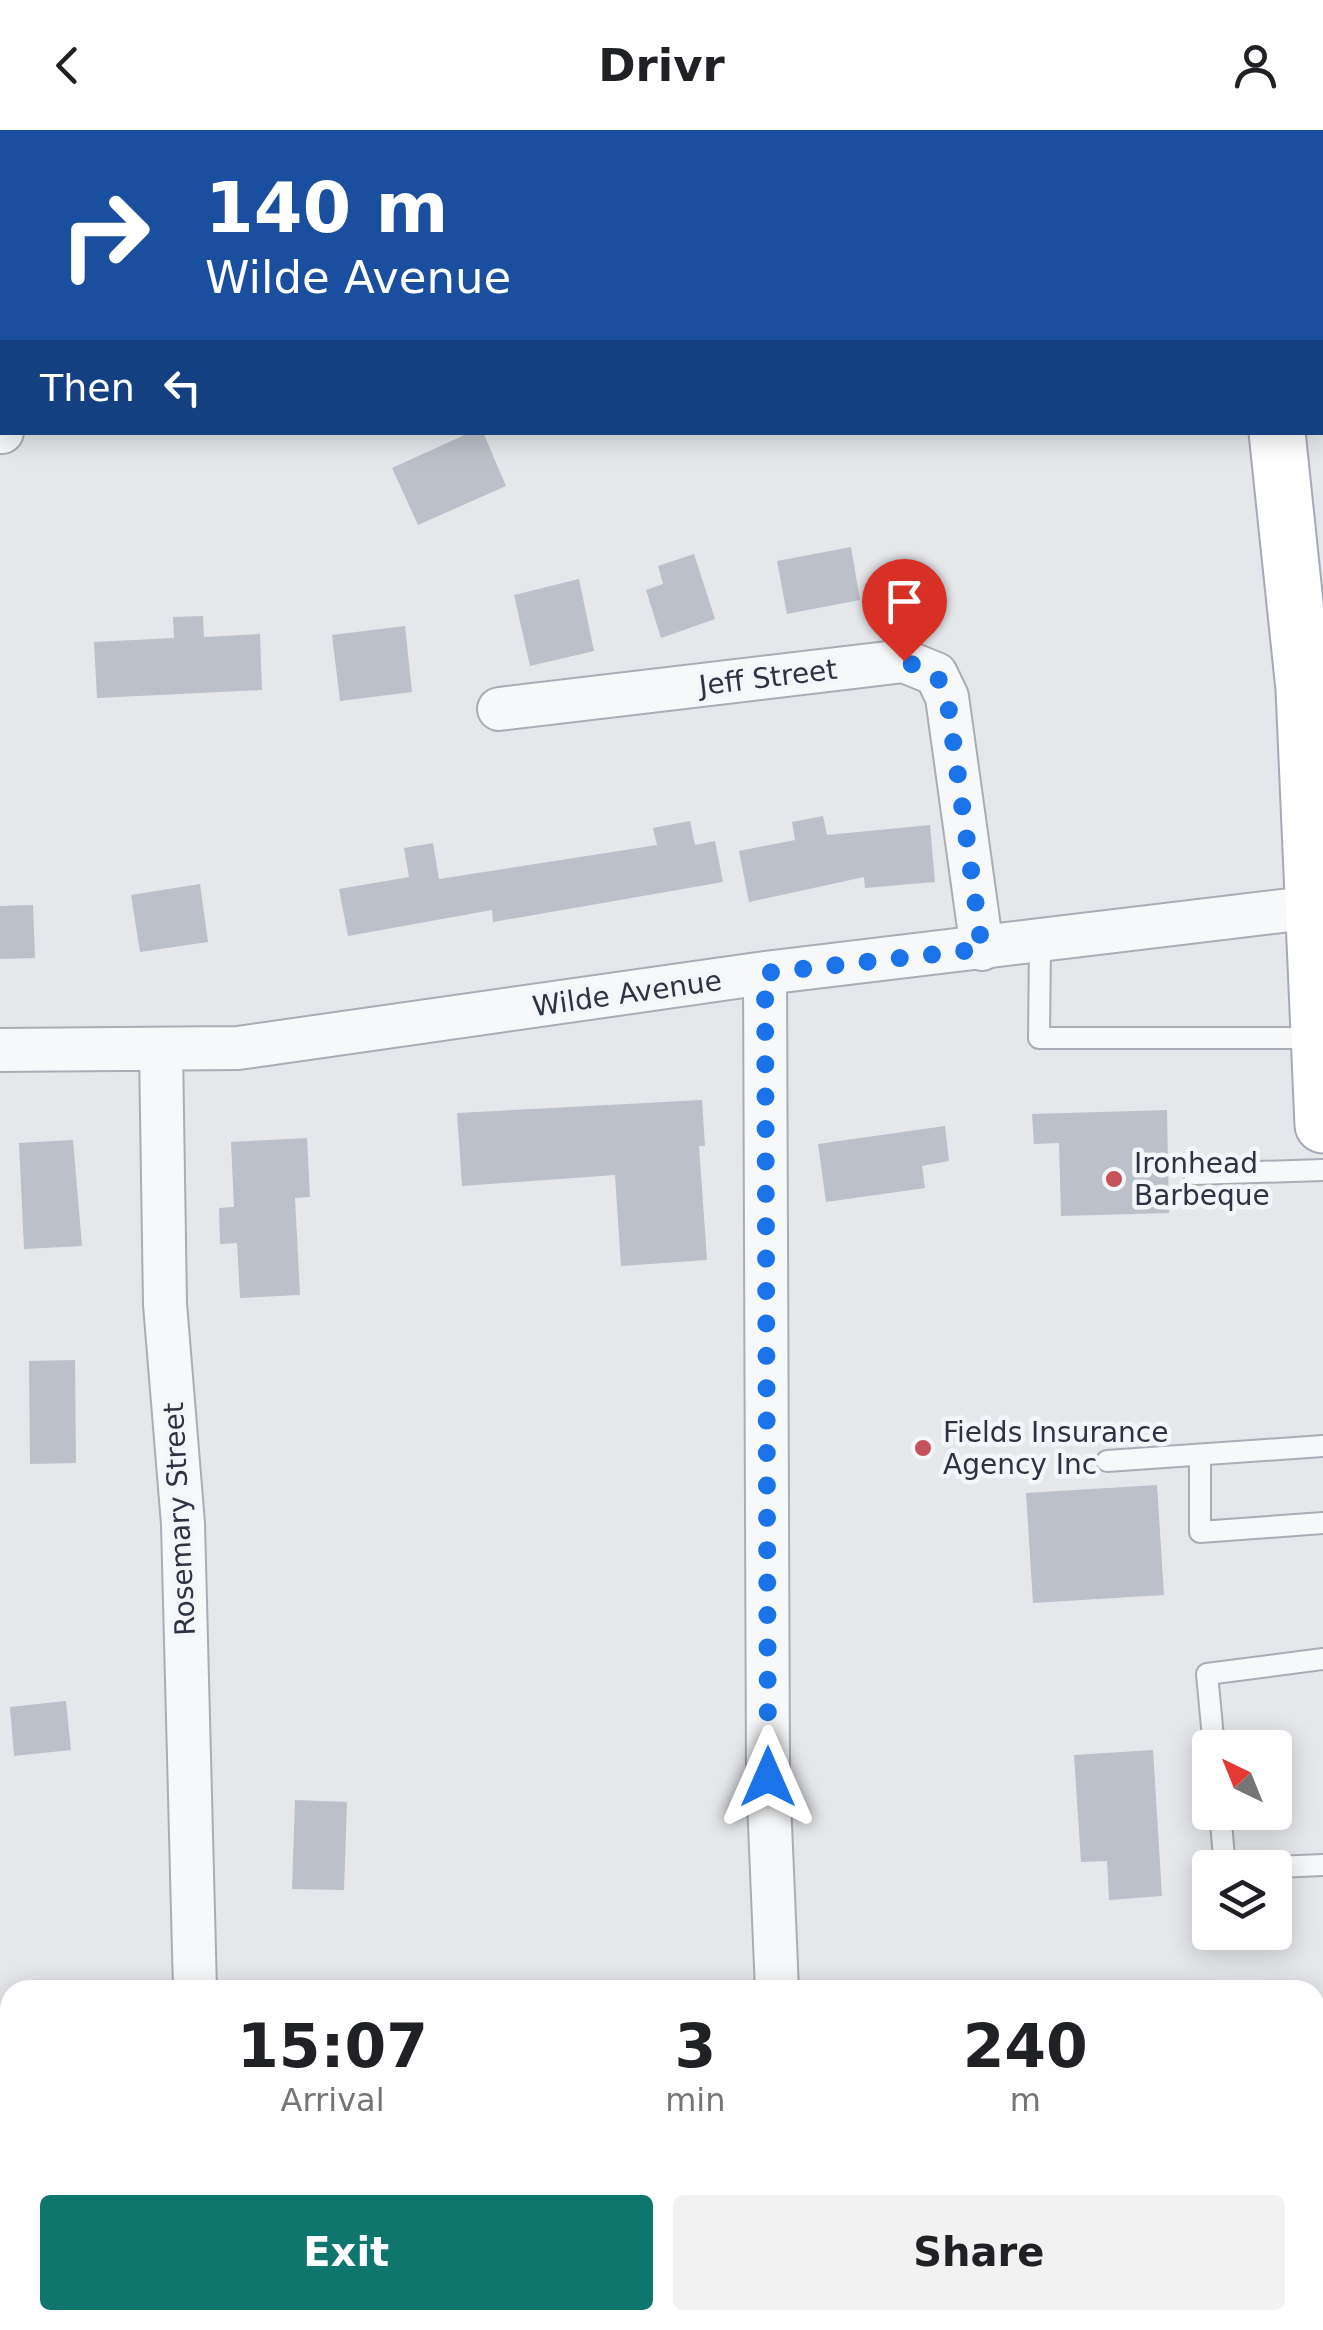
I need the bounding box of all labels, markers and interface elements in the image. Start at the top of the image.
icon: back [40,38,95,93]
icon: person [1228,38,1283,93]
text: Drivr [598,39,725,92]
text: 140 m [205,167,448,249]
icon: right [40,170,170,300]
text: Wilde Avenue [205,251,511,304]
icon: left [155,360,210,415]
text: Then [40,366,135,410]
pin [862,559,947,662]
icon: arrive [877,574,932,629]
street label: Jeff Street [695,653,839,703]
street label: Wilde Avenue [530,964,724,1023]
place label: Ironhead Barbeque [1134,1147,1270,1212]
marker: Ironhead Barbeque [1103,1168,1125,1190]
street label: Rosemary Street [157,1401,202,1636]
place label: Fields Insurance Agency Inc [943,1416,1169,1481]
marker: Fields Insurance Agency Inc [912,1437,934,1459]
position arrow [716,1725,820,1829]
north arrow [1192,1730,1292,1830]
map controls [1192,1730,1292,1950]
button: layers [1192,1850,1292,1950]
text: 15:07 [237,2011,428,2081]
text: 3 [674,2011,716,2081]
text: 240 [963,2011,1088,2081]
text: Arrival [281,2081,385,2119]
text: min [665,2081,726,2119]
text: m [1010,2081,1041,2119]
button: Exit [40,2195,653,2310]
button: Share [673,2195,1285,2310]

